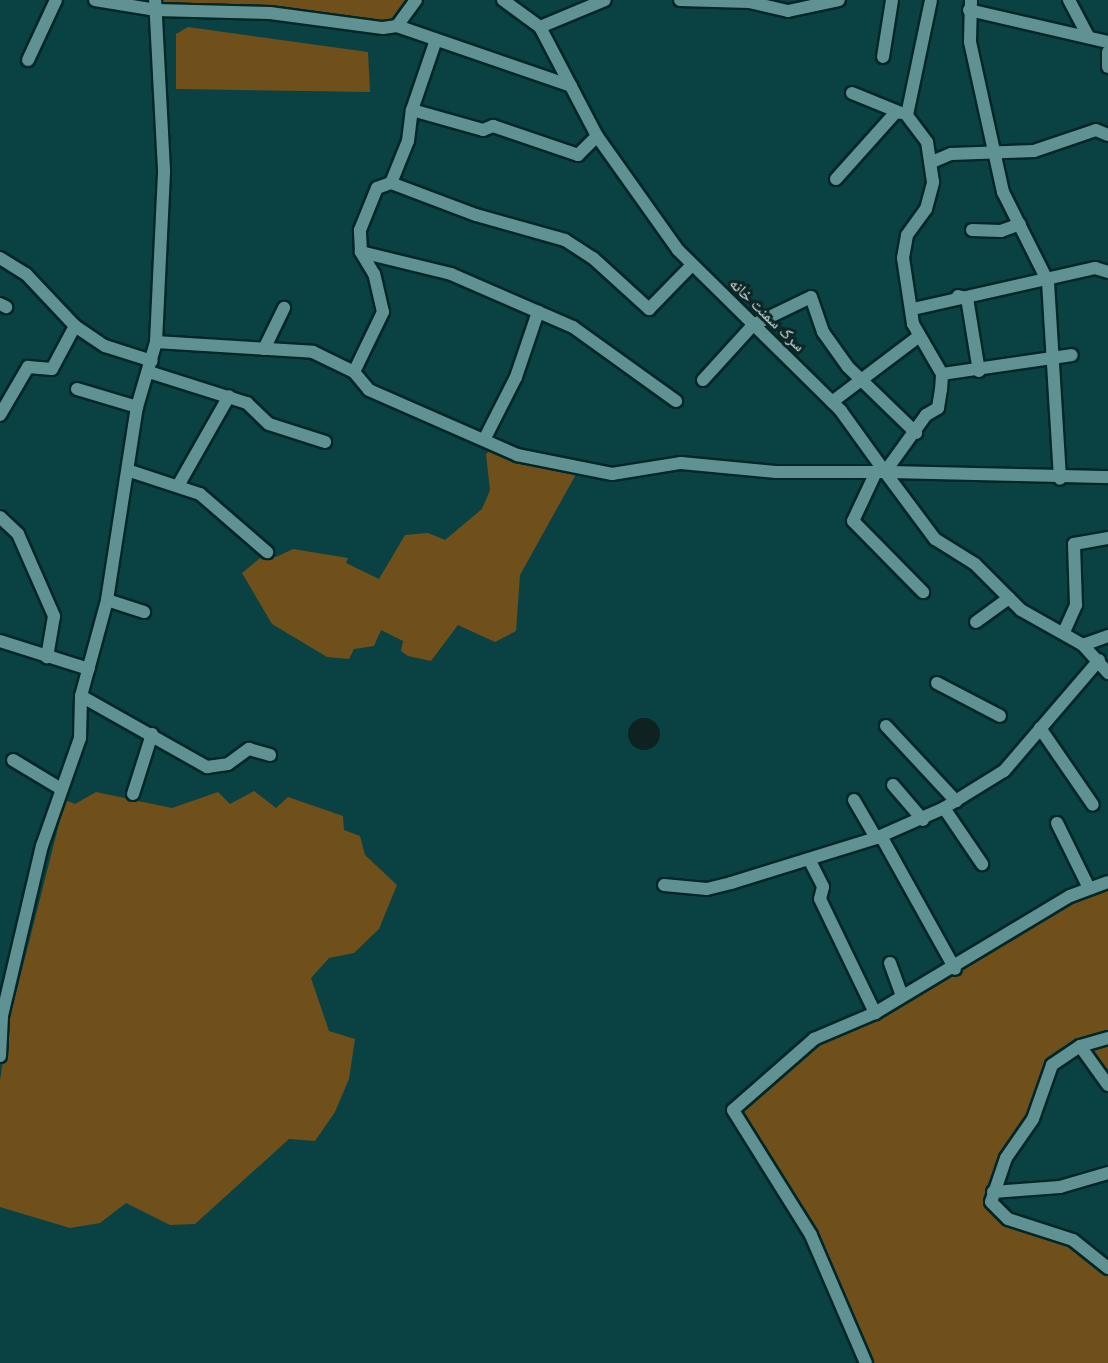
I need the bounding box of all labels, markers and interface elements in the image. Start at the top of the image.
street label: سرک سمنت خانه [725,274,809,356]

